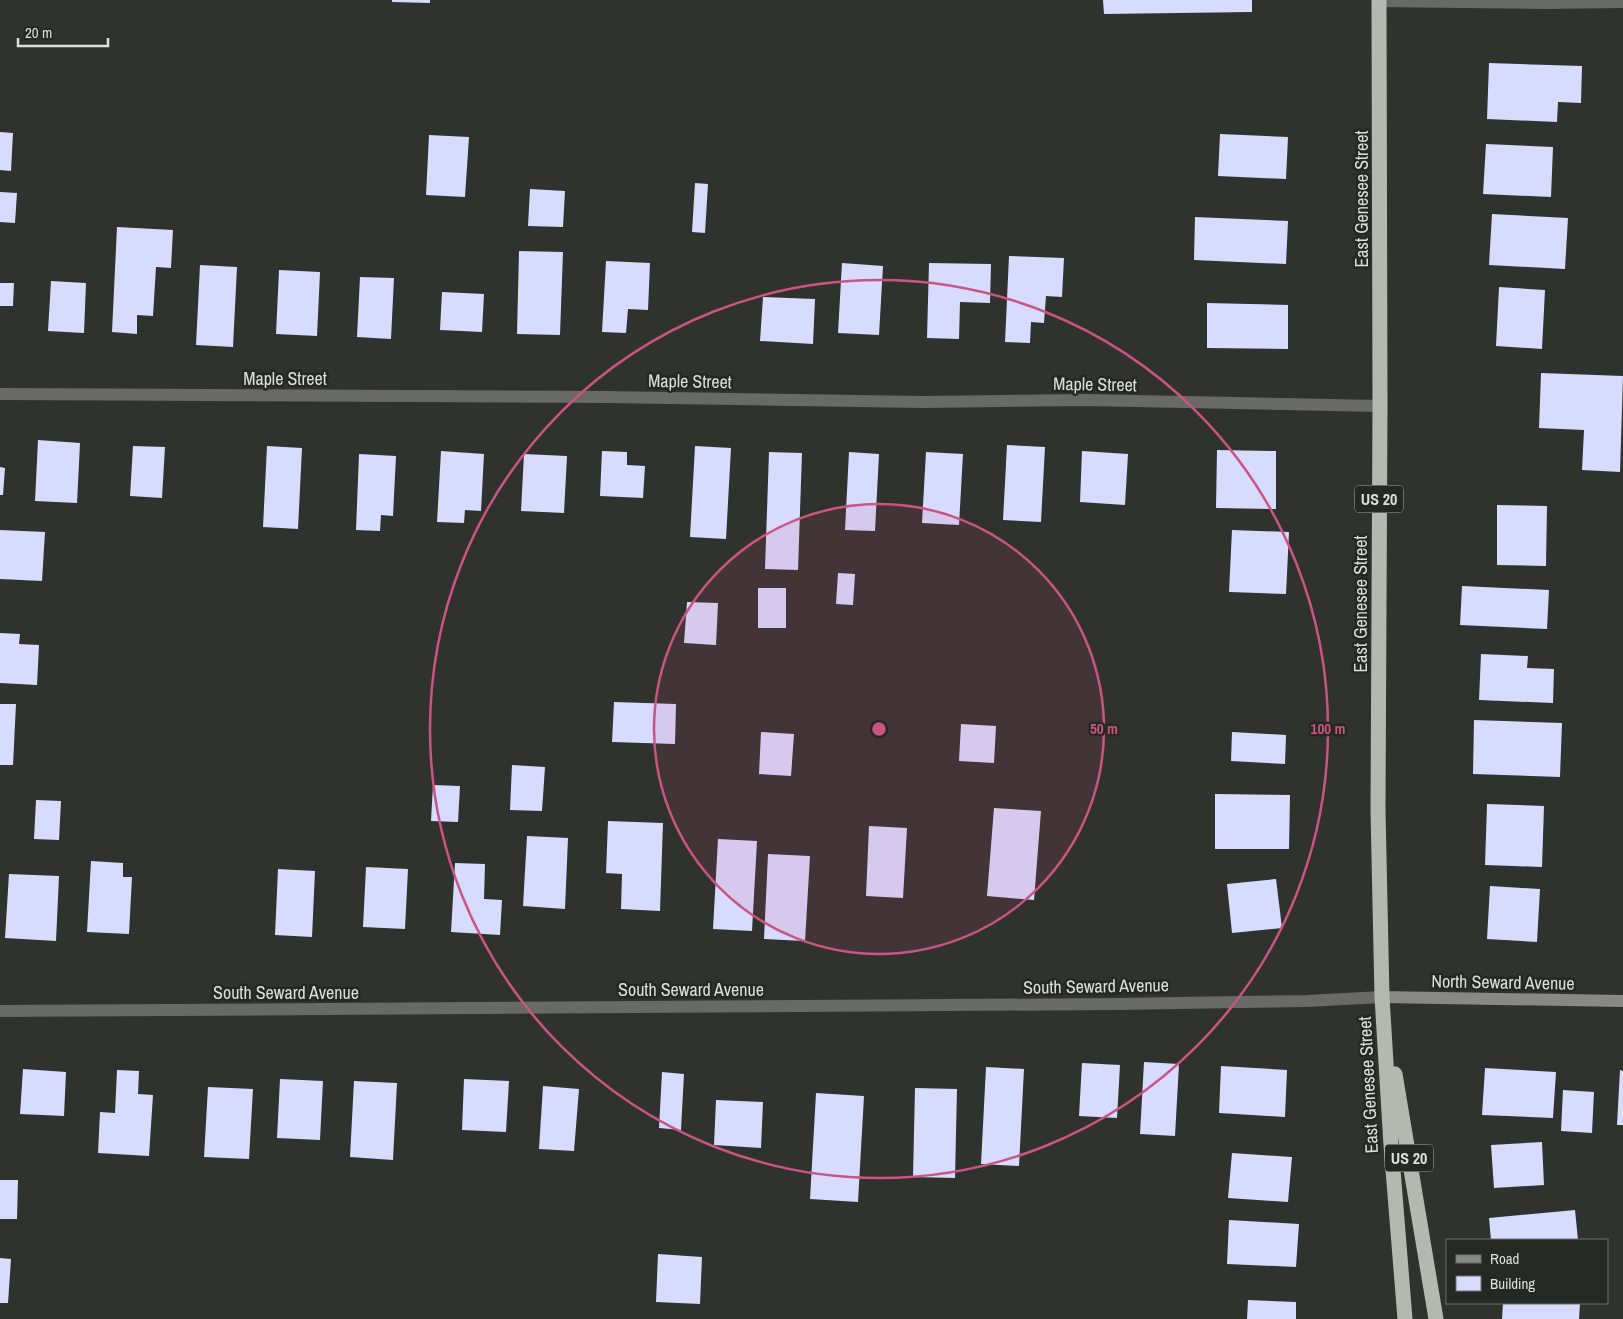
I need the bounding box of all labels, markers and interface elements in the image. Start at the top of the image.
scale bar [18,15,108,47]
text: 20 m [25,22,52,43]
street label: East Genesee Street [1349,130,1374,268]
street label: Maple Street [243,366,327,391]
street label: Maple Street [648,368,732,394]
street label: Maple Street [1053,371,1137,397]
road number: US 20 [1355,486,1403,512]
street label: East Genesee Street [1348,535,1373,673]
text: 50 m [1090,718,1118,739]
text: 100 m [1311,718,1345,739]
centre of rings [870,720,888,738]
street label: North Seward Avenue [1431,968,1575,996]
street label: South Seward Avenue [1023,972,1169,1000]
street label: South Seward Avenue [618,977,764,1002]
street label: South Seward Avenue [213,980,359,1005]
street label: East Genesee Street [1352,1016,1384,1154]
road number: US 20 [1385,1144,1433,1172]
legend [1446,1239,1608,1304]
text: Road [1490,1248,1519,1269]
text: Building [1490,1273,1535,1294]

